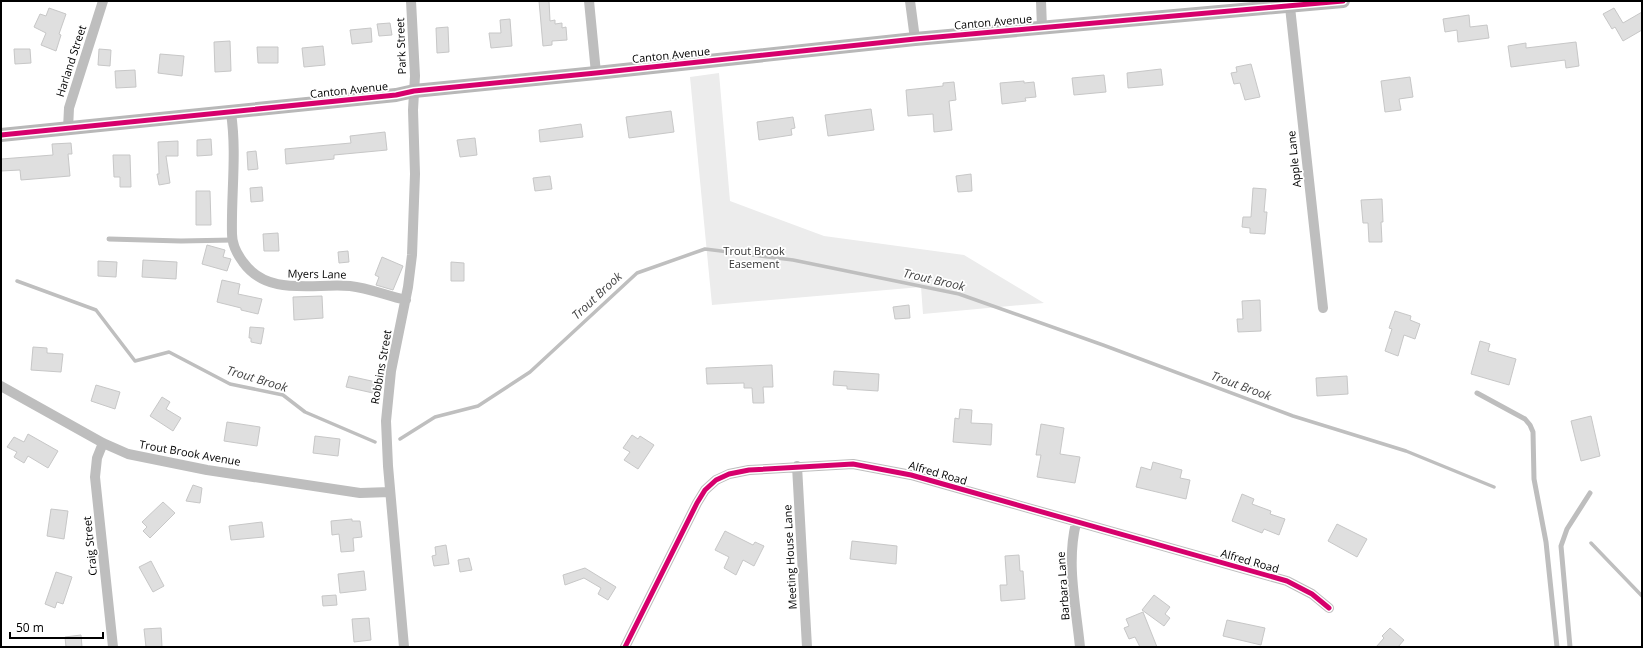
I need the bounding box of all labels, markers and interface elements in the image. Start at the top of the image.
street label: Canton Avenue [953,11,1033,32]
street label: Park Street [392,17,409,75]
street label: Harland Street [52,23,89,99]
street label: Canton Avenue [631,43,711,66]
street label: Canton Avenue [309,78,389,101]
street label: Apple Lane [1283,130,1304,188]
park label: Trout Brook Easement [723,243,785,271]
water label: Trout Brook [902,264,968,295]
street label: Myers Lane [287,265,347,282]
water label: Trout Brook [568,267,626,323]
street label: Robbins Street [367,329,394,405]
water label: Trout Brook [225,361,291,396]
water label: Trout Brook [1209,367,1275,405]
street label: Trout Brook Avenue [138,436,242,469]
street label: Alfred Road [907,457,969,488]
street label: Meeting House Lane [779,504,800,610]
street label: Craig Street [79,515,100,577]
street label: Alfred Road [1219,545,1281,576]
street label: Barbara Lane [1053,551,1072,621]
scale bar [10,614,103,640]
text: 50 m [16,619,44,636]

